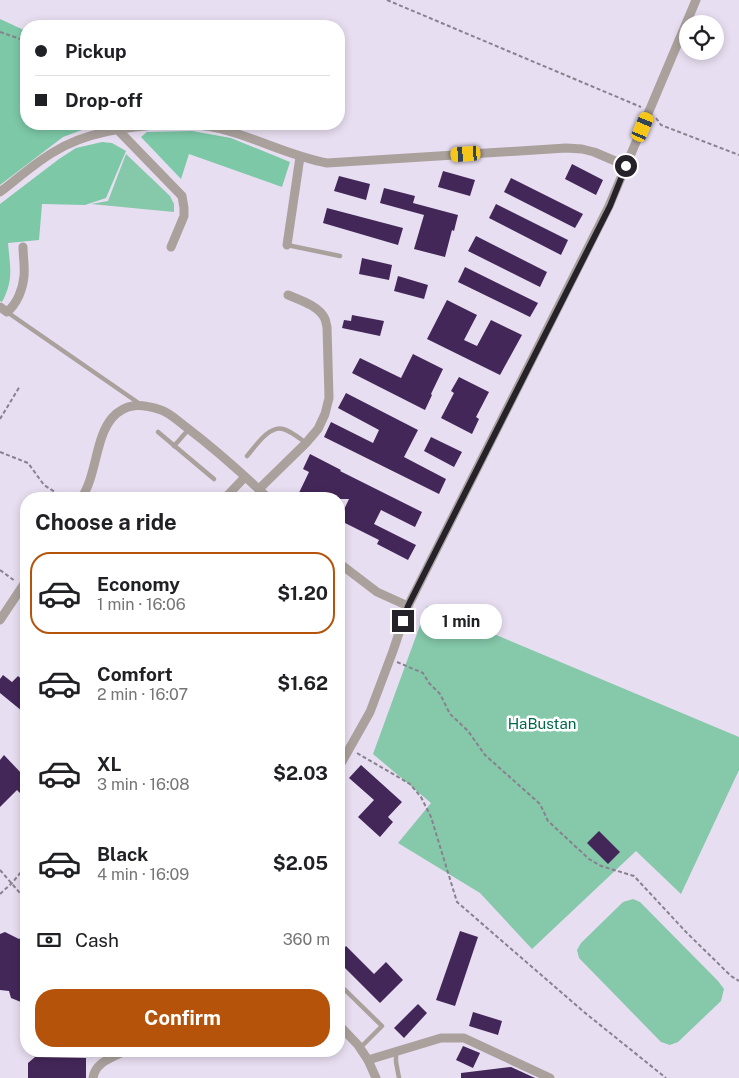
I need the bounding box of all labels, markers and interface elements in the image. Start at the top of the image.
map controls [679,15,724,60]
button: locate [679,15,724,60]
text: Pickup [65,40,127,62]
text: Drop-off [65,89,142,111]
car [630,110,655,144]
car [450,145,481,163]
route start [615,155,637,177]
text: Choose a ride [35,509,177,535]
icon: car [37,571,82,616]
text: Economy [97,573,180,595]
text: $1.20 [277,582,328,604]
text: 1 min · 16:06 [97,595,186,614]
callout: 1 min [420,604,503,638]
route end [392,610,414,632]
text: 1 min [442,612,480,631]
icon: car [37,661,82,706]
text: Comfort [97,663,173,685]
text: $1.62 [277,672,328,694]
text: 2 min · 16:07 [97,685,188,704]
park label: HaBustan [508,715,576,732]
icon: car [37,751,82,796]
text: XL [97,753,122,775]
text: $2.03 [273,762,328,784]
text: 3 min · 16:08 [97,775,190,794]
icon: car [37,841,82,886]
text: Black [97,843,148,865]
text: $2.05 [273,852,328,874]
text: 4 min · 16:09 [97,865,189,884]
icon: cash [35,926,63,954]
text: Cash [75,929,119,951]
text: 360 m [283,930,330,949]
button: Confirm [35,989,330,1047]

